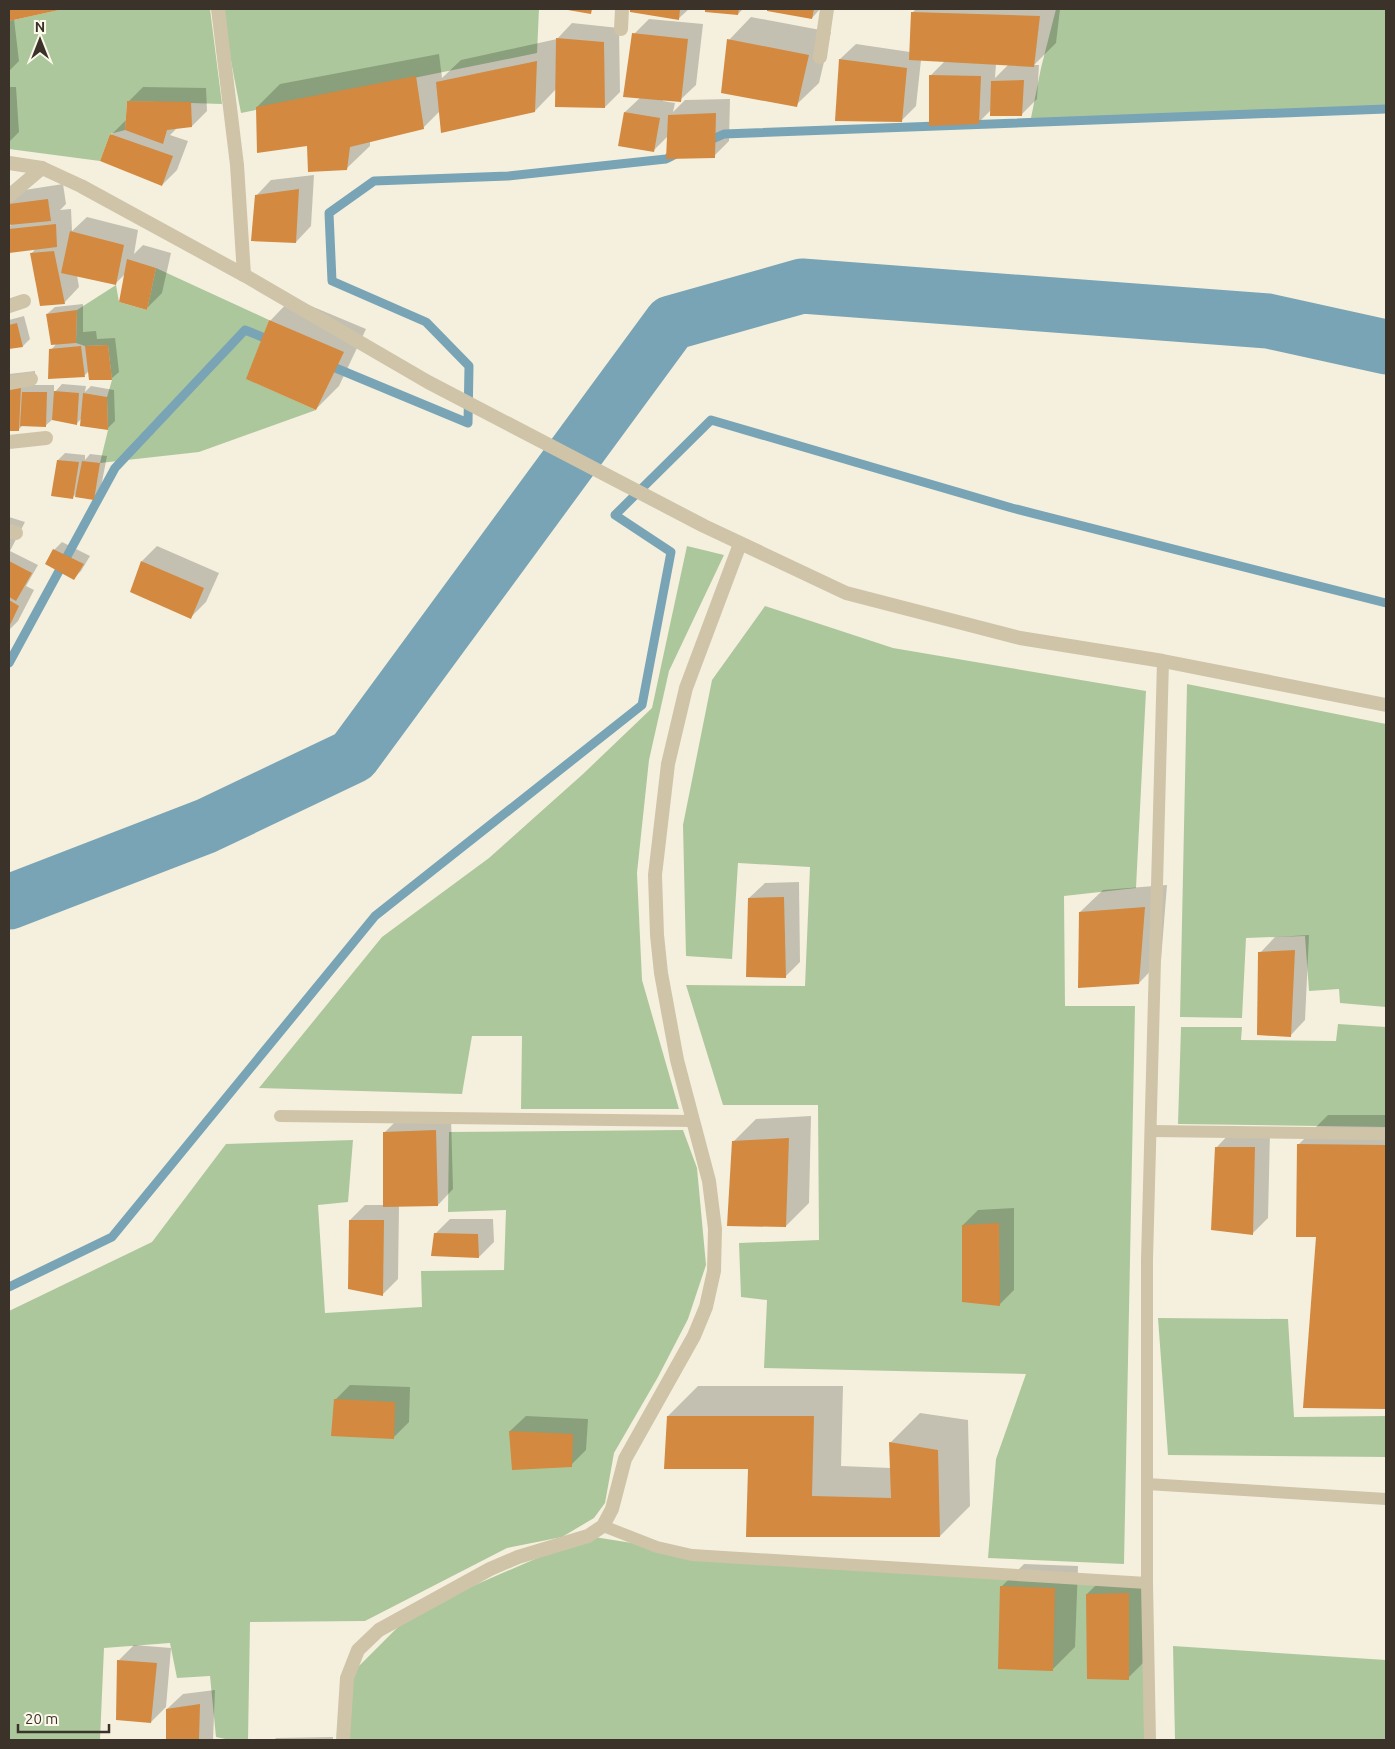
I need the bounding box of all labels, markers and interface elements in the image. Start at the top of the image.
north arrow [15,15,65,65]
text: N [35,19,45,35]
scale bar [18,1702,109,1734]
text: 20 m [25,1710,58,1727]

